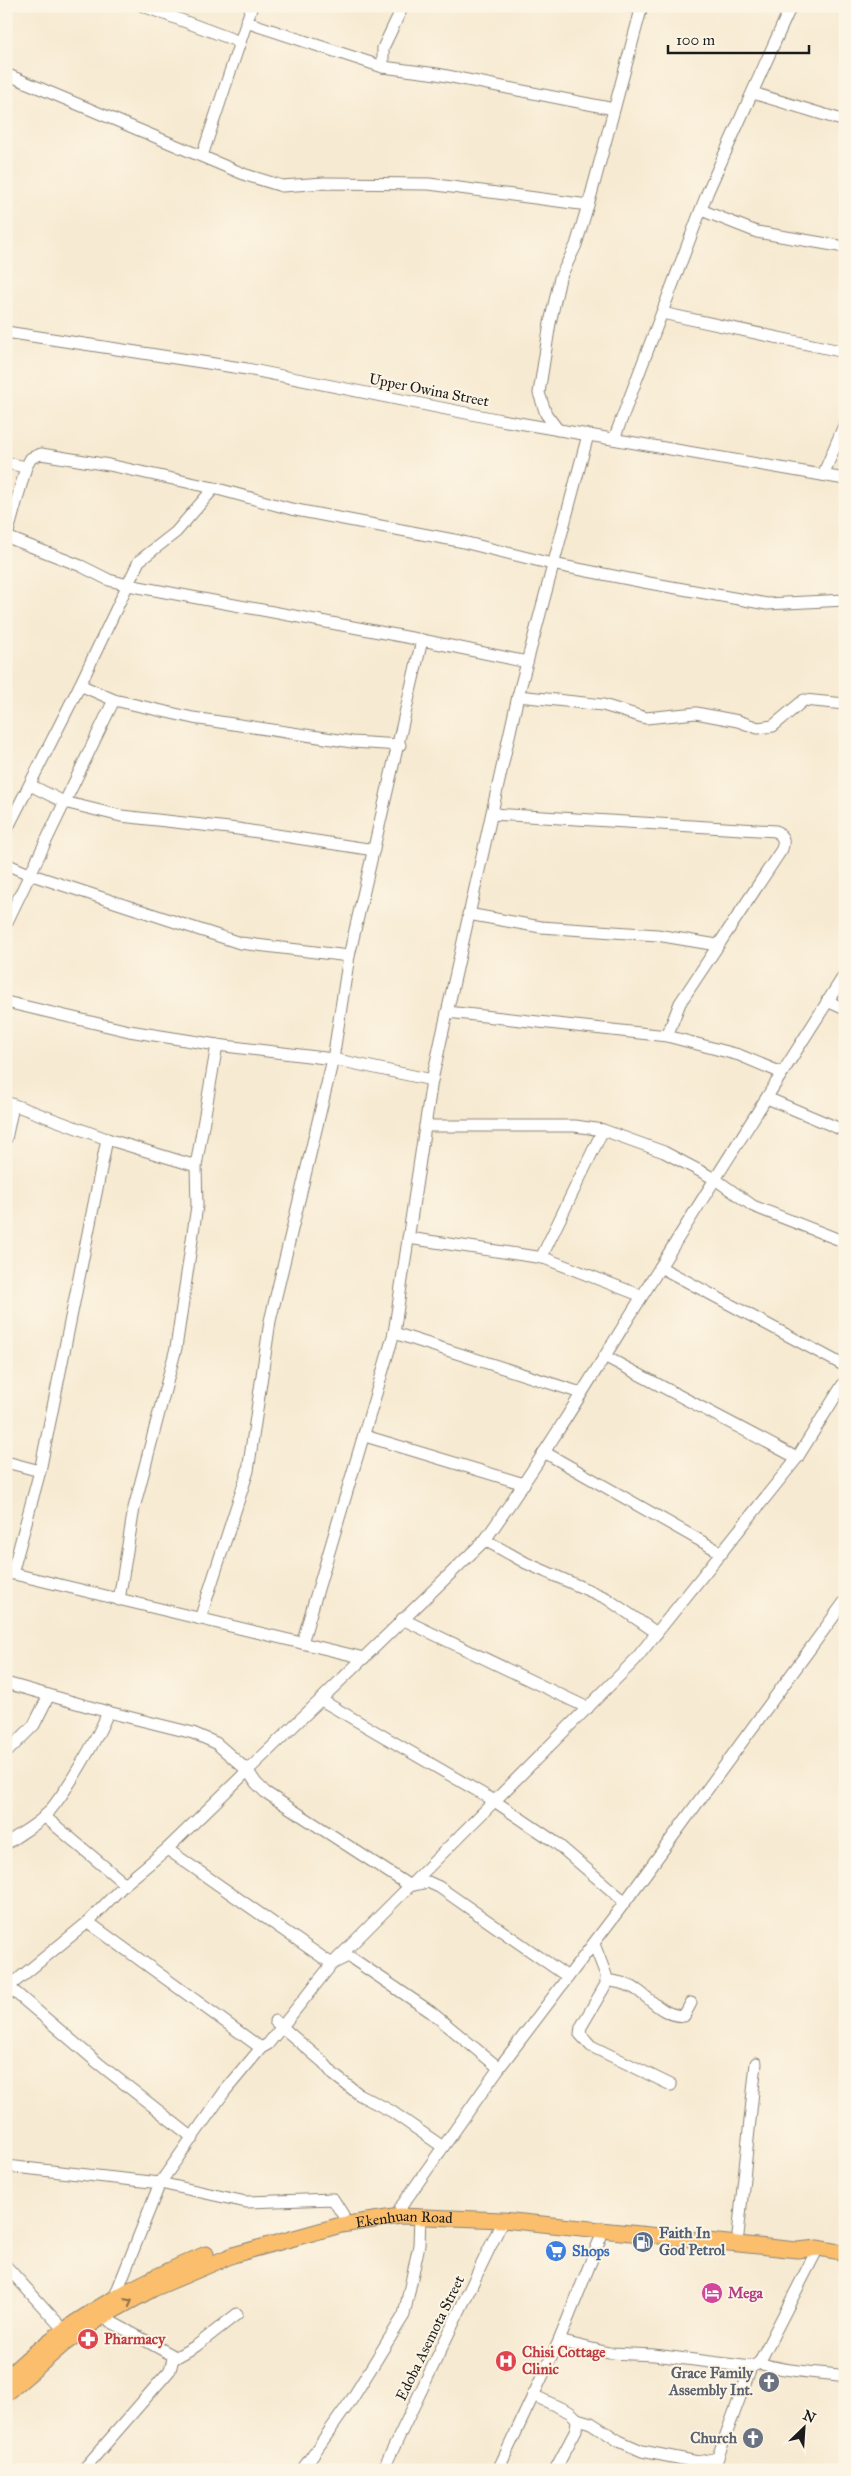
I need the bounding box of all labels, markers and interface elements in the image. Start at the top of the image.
scale bar [668,22,810,54]
text: 100 m [676,31,716,49]
street label: Upper Owina Street [367,370,491,411]
street label: Ekenhuan Road [354,2207,454,2232]
place label: Faith In God Petrol [659,2224,726,2259]
fuel station icon: Faith In God Petrol [631,2230,655,2254]
supermarket icon: Shops [544,2239,568,2263]
place label: Shops [572,2242,610,2261]
street label: Edoba Asemota Street [392,2272,468,2404]
hotel icon: Mega [700,2281,724,2305]
place label: Mega [728,2284,764,2303]
one-way arrow [123,2298,132,2308]
pharmacy icon: Pharmacy [76,2327,100,2351]
place label: Pharmacy [104,2330,166,2349]
place label: Chisi Cottage Clinic [522,2343,606,2378]
hospital icon: Chisi Cottage Clinic [494,2349,518,2373]
place label: Grace Family Assembly Int. [668,2364,754,2400]
church icon: Grace Family Assembly Int. [757,2370,781,2394]
north arrow [778,2404,828,2454]
text: N [800,2406,818,2427]
church icon: Church [741,2426,765,2450]
place label: Church [690,2429,738,2447]

